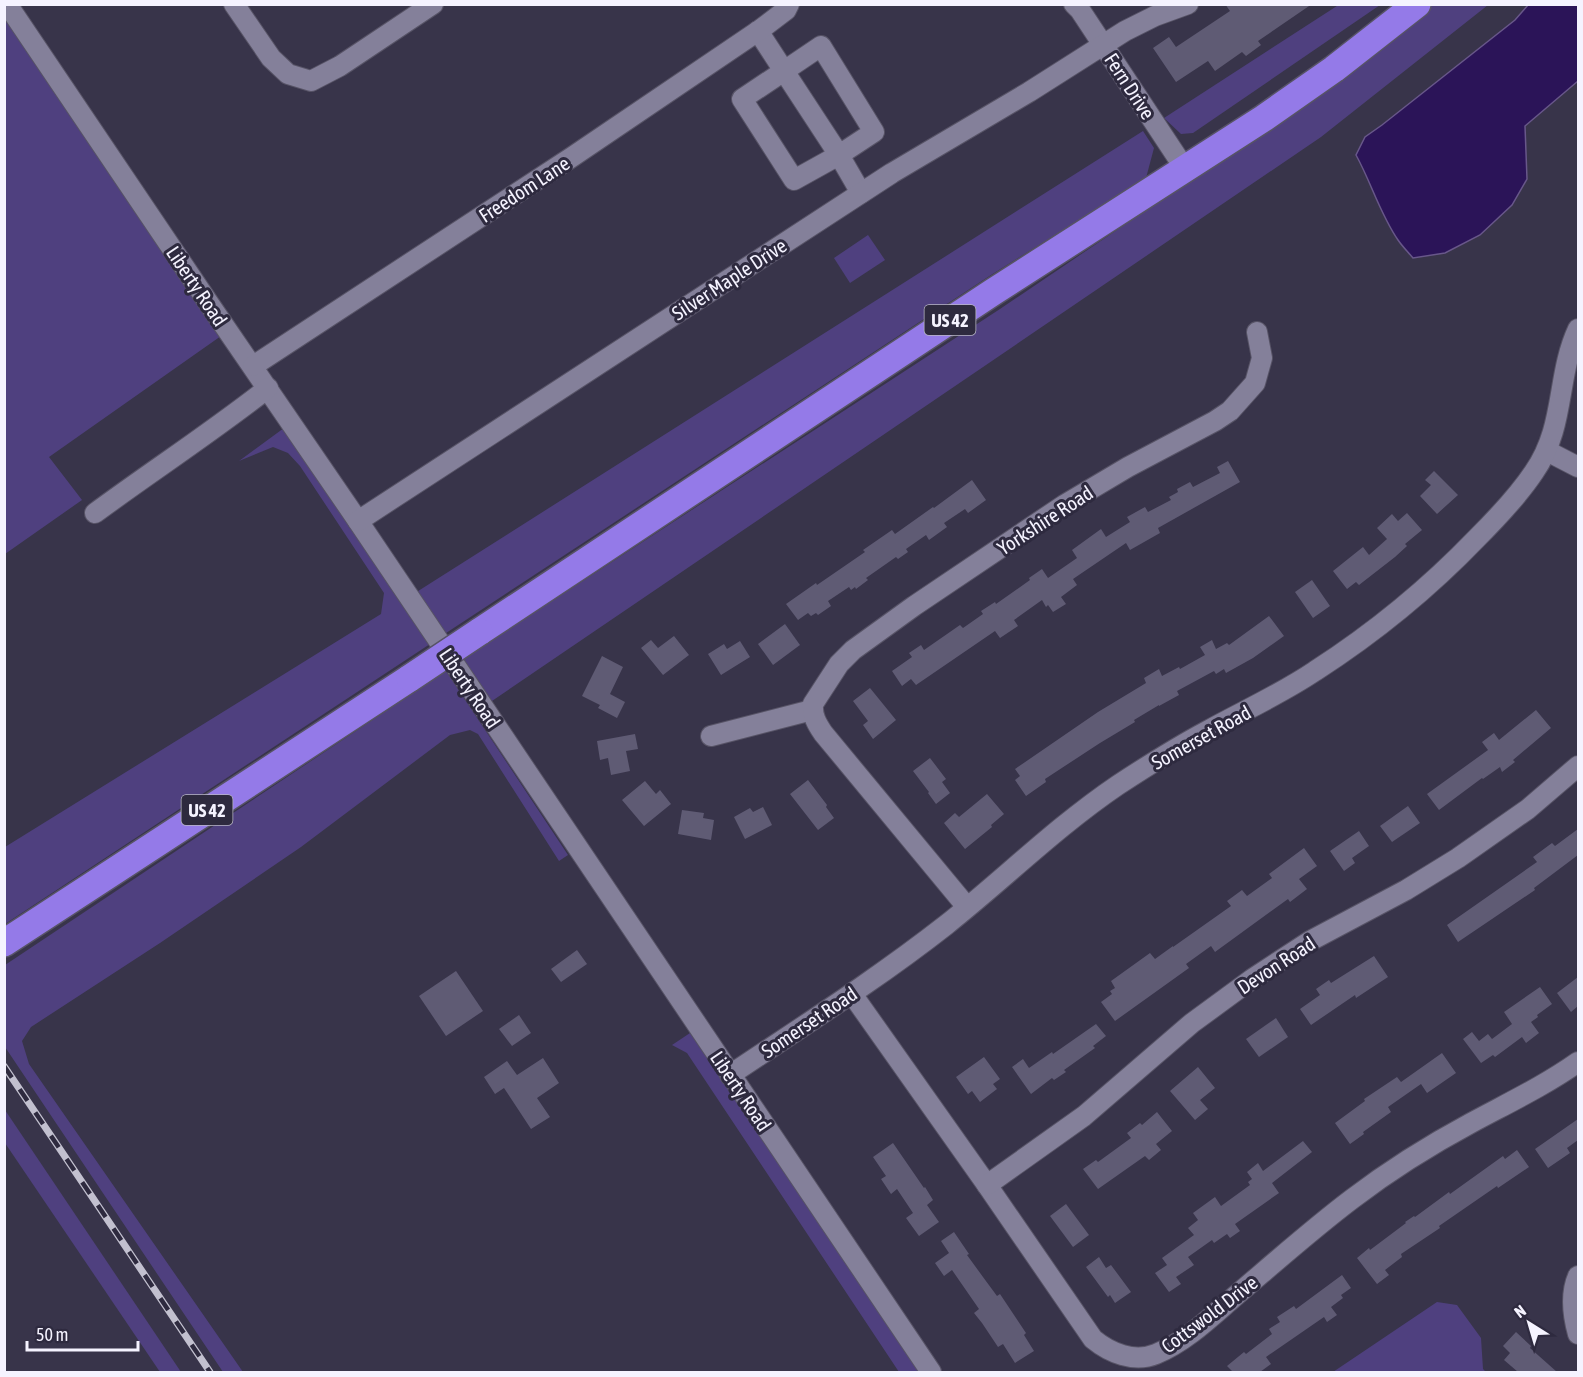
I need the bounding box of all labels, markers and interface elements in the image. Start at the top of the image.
street label: Fern Drive [1100,49,1160,123]
street label: Freedom Lane [474,151,574,227]
street label: Silver Maple Drive [667,233,791,325]
street label: Liberty Road [162,242,232,330]
road number: US 42 [924,305,976,335]
street label: Yorkshire Road [993,481,1097,559]
street label: Liberty Road [435,644,505,732]
street label: Somerset Road [1147,700,1255,774]
road number: US 42 [182,795,232,825]
street label: Devon Road [1233,931,1319,999]
street label: Somerset Road [757,982,861,1062]
street label: Liberty Road [706,1047,776,1135]
street label: Cottswold Drive [1156,1270,1262,1358]
north arrow [1499,1293,1559,1353]
text: N [1511,1301,1529,1321]
scale bar [27,1314,138,1352]
text: 50 m [36,1324,68,1345]

